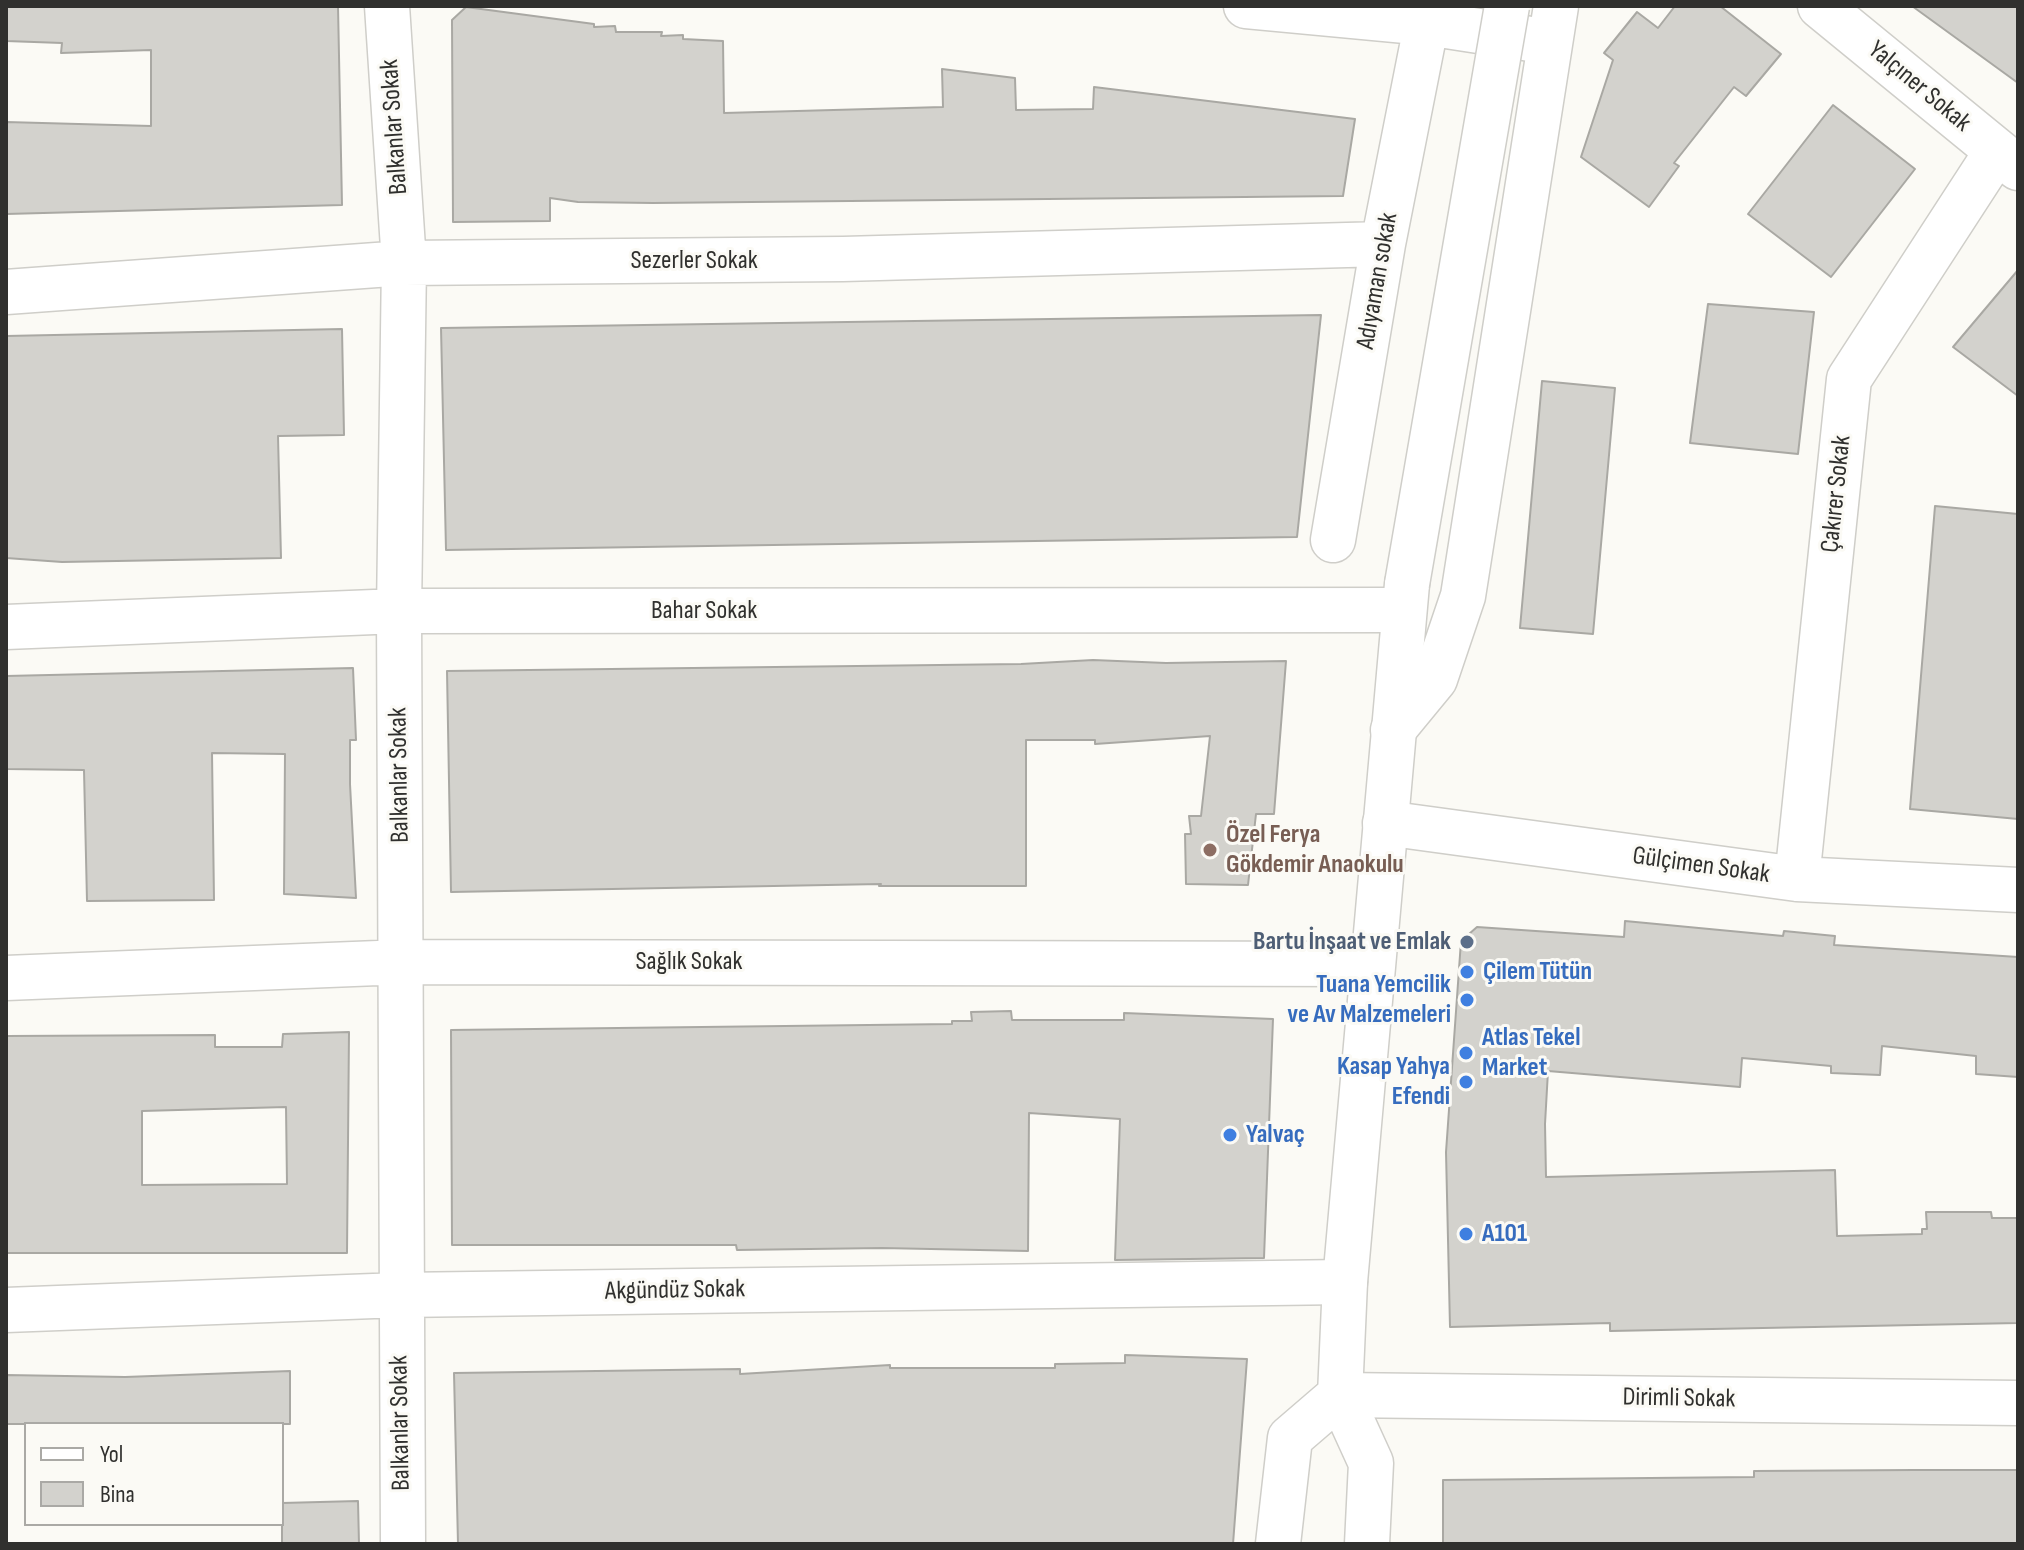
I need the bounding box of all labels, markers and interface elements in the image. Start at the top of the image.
street label: Yalçıner Sokak [1861,35,1977,139]
street label: Balkanlar Sokak [375,58,415,196]
street label: Adıyaman sokak [1351,210,1405,352]
street label: Sezerler Sokak [630,245,758,277]
street label: Çakırer Sokak [1815,434,1859,554]
street label: Bahar Sokak [651,595,757,627]
street label: Balkanlar Sokak [383,707,417,843]
place label: Özel Ferya Gökdemir Anaokulu [1226,819,1404,880]
marker: Özel Ferya Gökdemir Anaokulu [1201,841,1219,859]
street label: Gülçimen Sokak [1630,841,1772,891]
place label: Bartu İnşaat ve Emlak [1253,926,1451,958]
marker: Bartu İnşaat ve Emlak [1458,933,1476,951]
street label: Sağlık Sokak [635,946,743,978]
place label: Çilem Tütün [1483,956,1592,988]
marker: Çilem Tütün [1458,963,1476,981]
place label: Tuana Yemcilik ve Av Malzemeleri [1287,969,1451,1030]
marker: Tuana Yemcilik ve Av Malzemeleri [1458,991,1476,1009]
place label: Atlas Tekel Market [1482,1022,1580,1084]
marker: Atlas Tekel Market [1457,1044,1475,1062]
place label: Kasap Yahya Efendi [1337,1051,1450,1112]
marker: Kasap Yahya Efendi [1457,1073,1475,1091]
place label: Yalvaç [1246,1119,1305,1151]
marker: Yalvaç [1221,1126,1239,1144]
place label: A101 [1482,1218,1527,1250]
marker: A101 [1457,1225,1475,1243]
street label: Akgündüz Sokak [605,1274,745,1308]
street label: Balkanlar Sokak [384,1355,418,1491]
street label: Dirimli Sokak [1622,1382,1736,1416]
legend [24,1422,284,1526]
text: Yol [100,1440,123,1469]
text: Bina [100,1480,135,1509]

